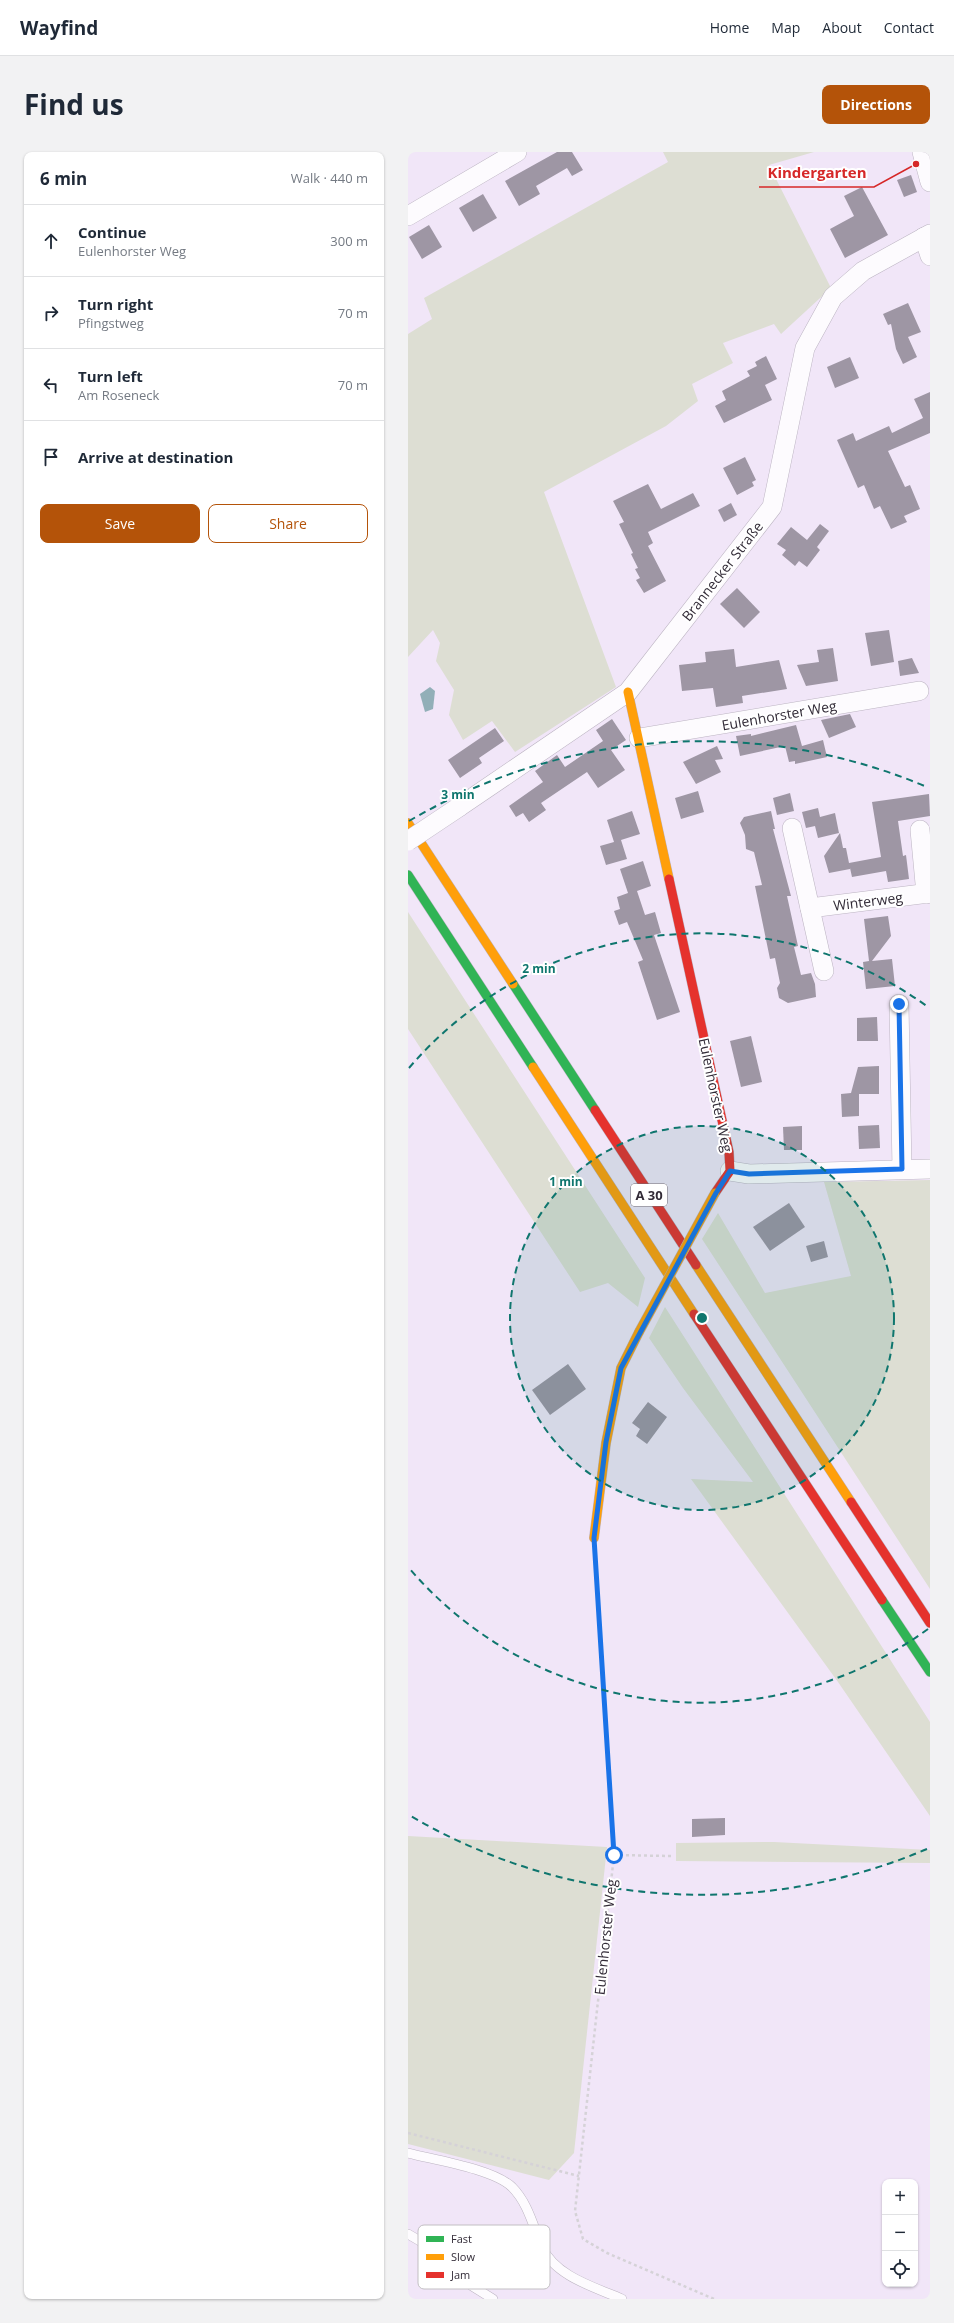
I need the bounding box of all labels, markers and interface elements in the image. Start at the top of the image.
text: Wayfind [20,15,98,41]
text: Home [710,18,749,37]
text: Map [771,18,800,37]
text: About [822,18,862,37]
text: Contact [884,18,934,37]
text: Find us [24,85,124,123]
button: Directions [822,85,930,124]
callout: Kindergarten [759,160,874,187]
text: Kindergarten [767,162,867,182]
text: 6 min [40,167,87,190]
text: Walk · 440 m [291,169,368,187]
text: Continue [78,222,146,242]
icon: ahead [40,230,62,252]
text: 300 m [330,232,368,250]
text: Eulenhorster Weg [78,242,186,260]
text: Turn right [78,294,153,314]
icon: right [40,302,62,324]
text: 70 m [338,304,368,322]
text: Pfingstweg [78,314,144,332]
text: Turn left [78,366,143,386]
icon: left [40,374,62,396]
text: 70 m [338,376,368,394]
text: Am Roseneck [78,386,159,404]
icon: arrive [40,446,62,468]
text: Arrive at destination [78,447,233,467]
button: Save [40,504,200,543]
button: Share [208,504,368,543]
street label: Brannecker Straße [677,517,767,625]
street label: Eulenhorster Weg [720,695,838,734]
text: 3 min [441,786,475,803]
street label: Winterweg [832,887,904,915]
text: 2 min [522,960,556,977]
route end [890,995,908,1013]
street label: Eulenhorster Weg [695,1036,737,1154]
text: 1 min [549,1173,583,1190]
road number: A 30 [631,1184,667,1206]
centre of rings [695,1311,709,1325]
route start [605,1846,623,1864]
street label: Eulenhorster Weg [589,1878,621,1996]
map controls [882,2179,918,2287]
button: + [882,2179,918,2215]
button: − [882,2215,918,2251]
legend [418,2225,550,2289]
text: Fast [451,2231,472,2246]
text: Slow [451,2249,475,2264]
button: locate [882,2251,918,2287]
text: Jam [450,2267,470,2282]

